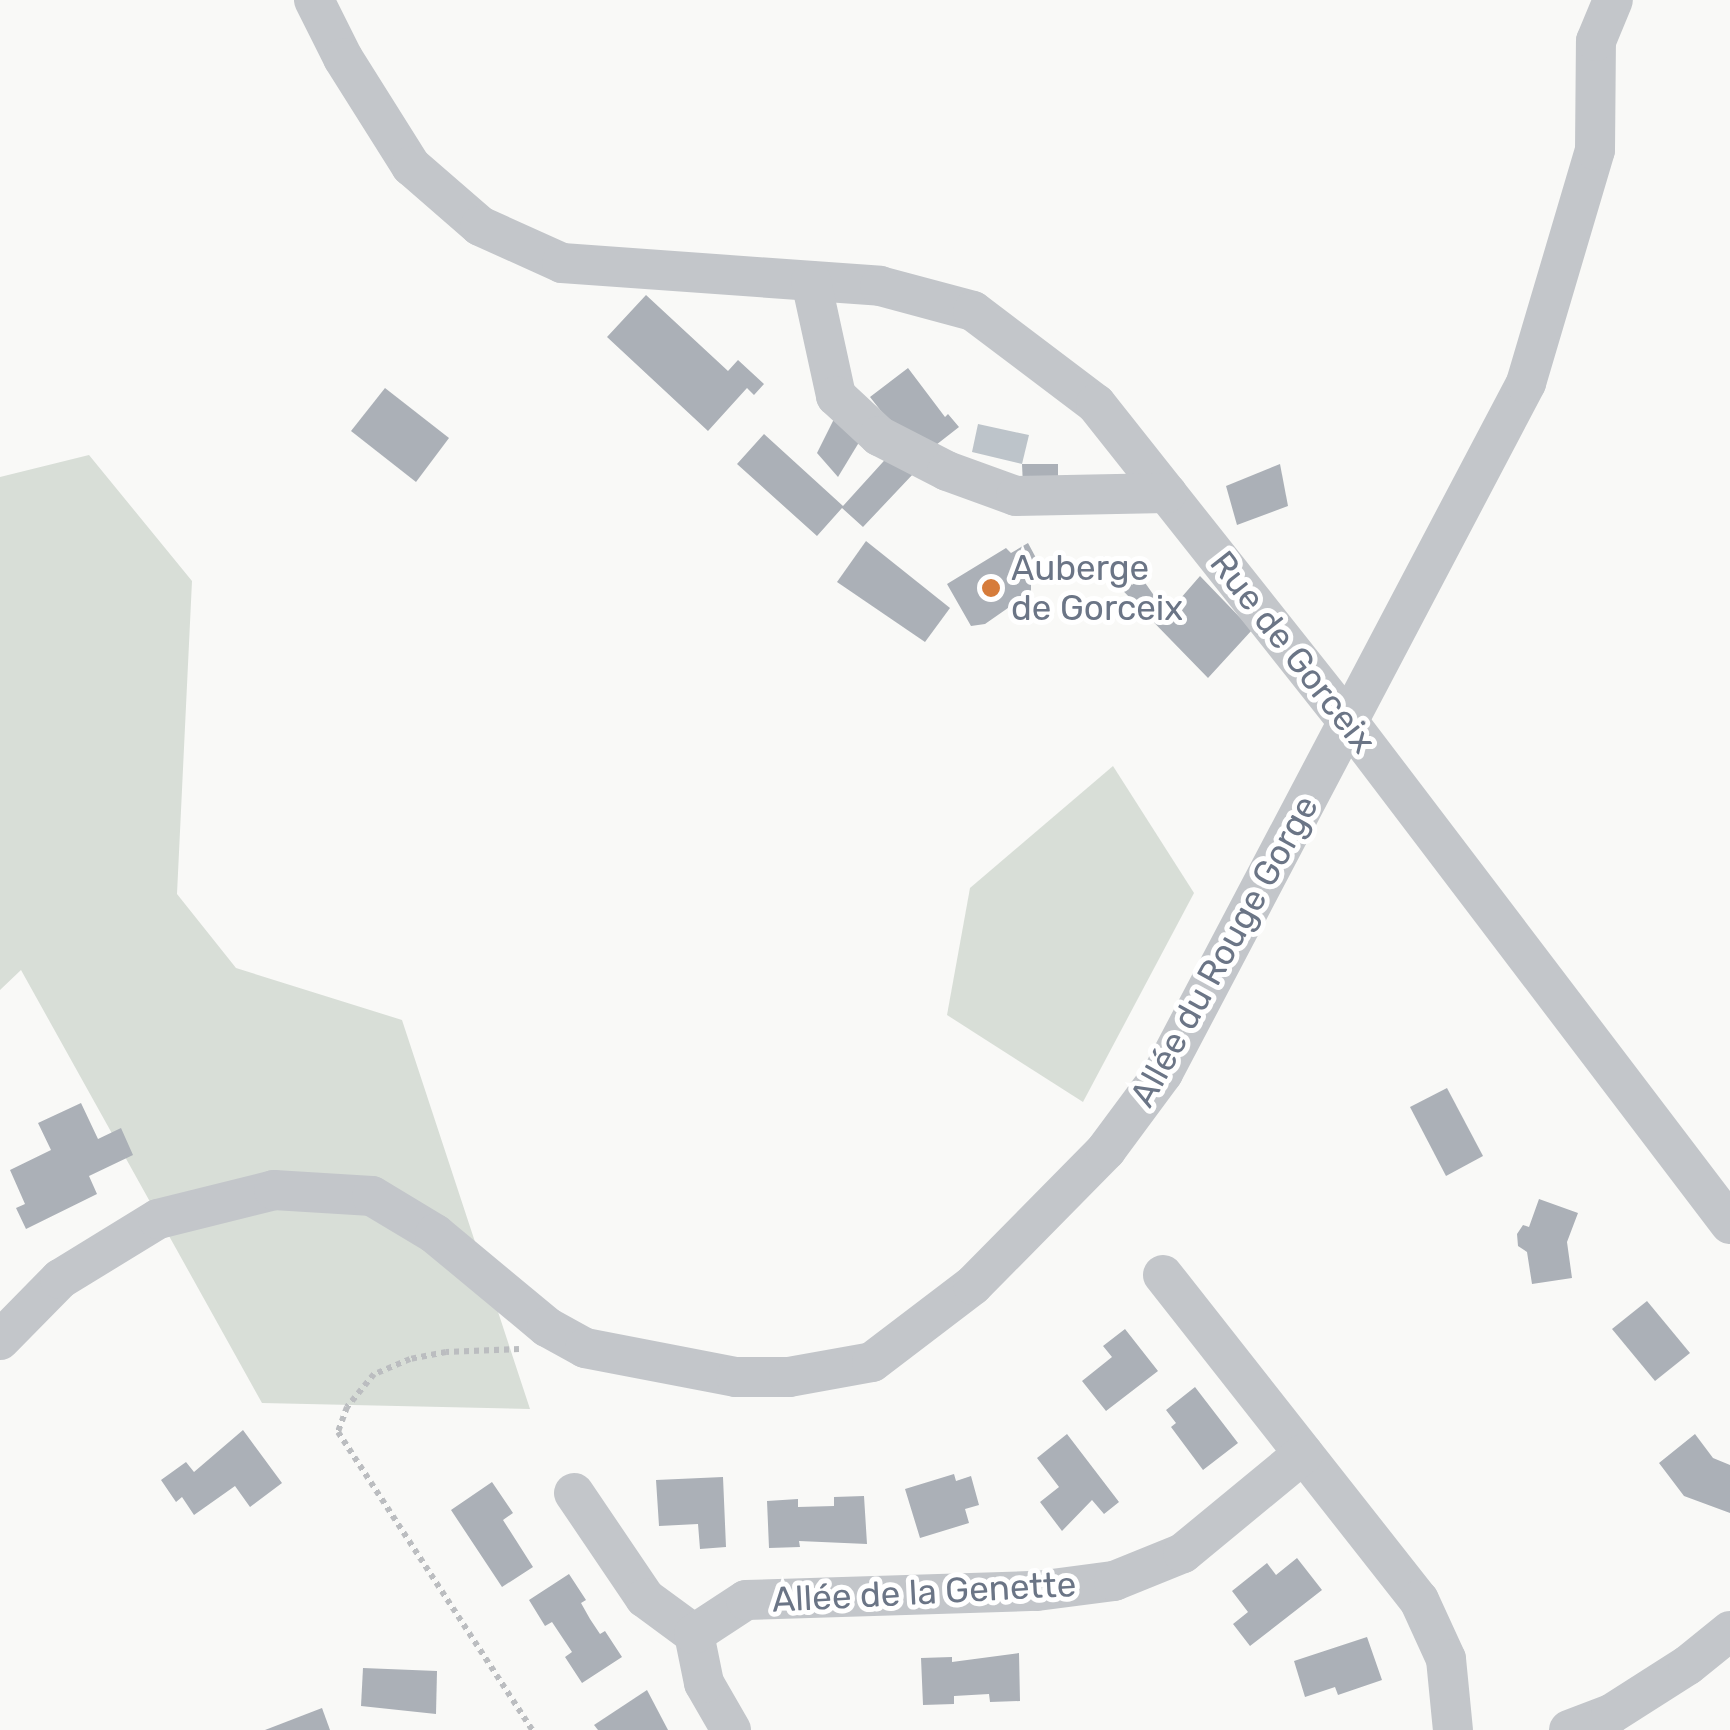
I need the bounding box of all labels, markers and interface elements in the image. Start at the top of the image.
street label: Rue de Gorceix [1201,543,1385,761]
place label: Auberge de Gorceix [1011,547,1183,629]
marker: Auberge de Gorceix [980,577,1002,599]
street label: Allée du Rouge Gorge [1121,788,1327,1114]
street label: Allée de la Genette [771,1563,1077,1621]

